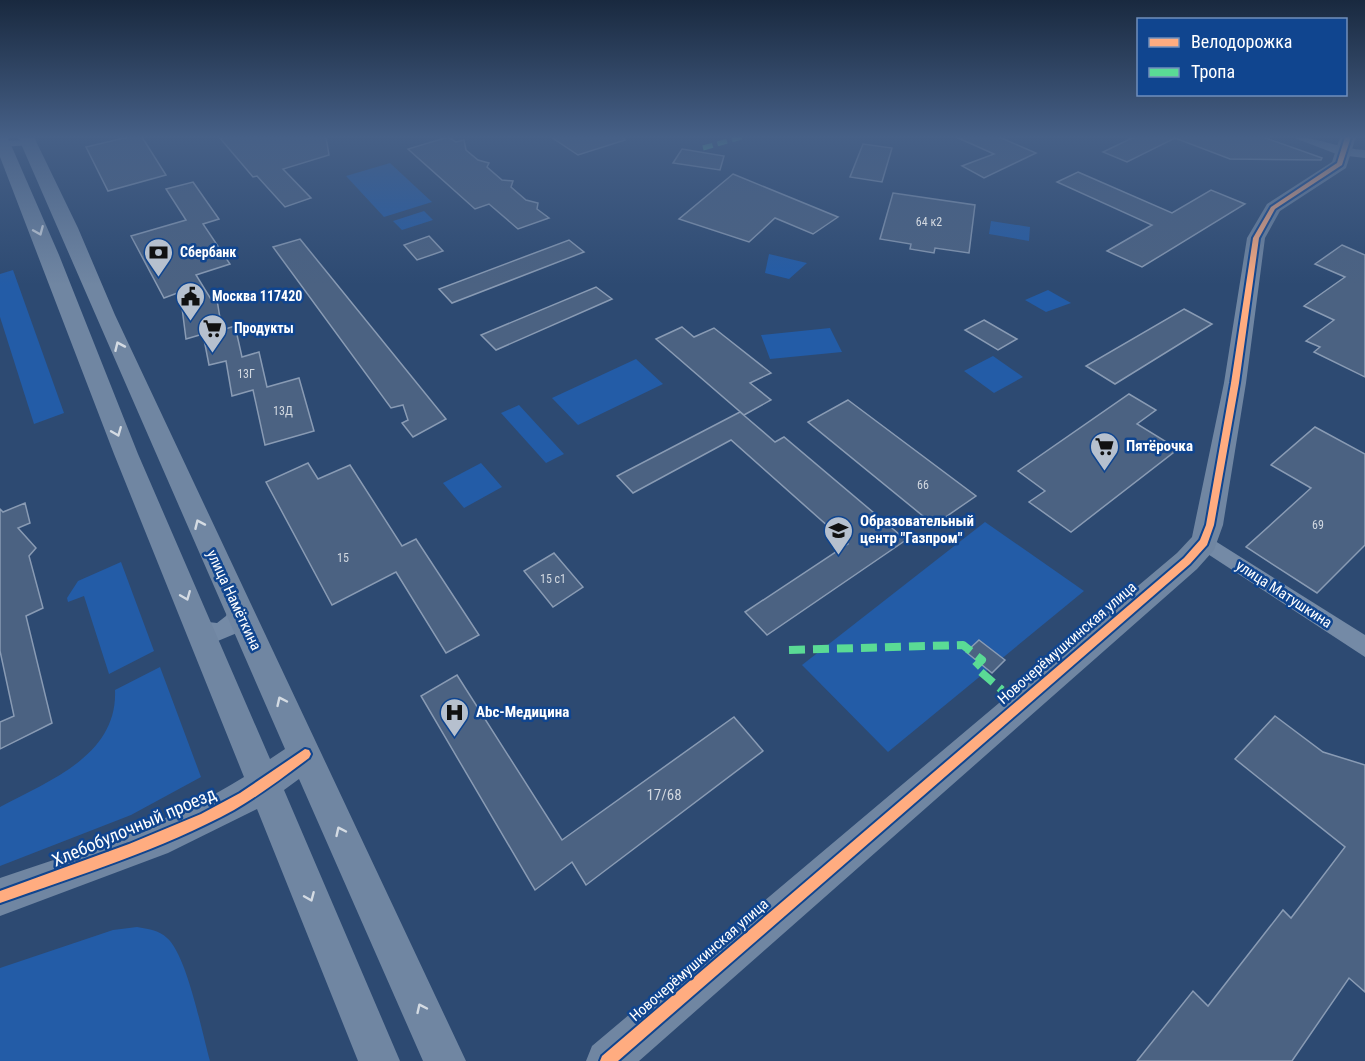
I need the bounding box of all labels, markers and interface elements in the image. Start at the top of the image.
legend [1137,18,1347,96]
text: Велодорожка [1191,31,1292,52]
text: Тропа [1191,61,1235,82]
house number: 64 к2 [916,215,942,229]
one-way arrow [32,224,44,235]
bank icon: Сбербанк [143,236,175,278]
place label: Сбербанк [180,244,236,260]
public building icon: Москва 117420 [175,280,207,322]
place label: Москва 117420 [212,288,302,304]
supermarket icon: Продукты [197,312,229,354]
place label: Продукты [234,320,294,336]
one-way arrow [114,342,126,353]
house number: 13Г [237,367,255,381]
house number: 13Д [273,404,293,418]
one-way arrow [110,426,122,437]
supermarket icon: Пятёрочка [1089,430,1121,472]
place label: Пятёрочка [1126,437,1193,455]
house number: 66 [917,478,929,492]
place label: Образовательный центр "Газпром" [860,512,974,547]
school or university icon: Образовательный центр "Газпром" [823,514,855,556]
house number: 69 [1312,518,1324,532]
one-way arrow [194,520,206,531]
street label: улица Намёткина [203,547,265,653]
house number: 15 [337,551,349,565]
street label: улица Матушкина [1233,556,1335,632]
house number: 15 с1 [540,572,566,586]
street label: Новочерёмушкинская улица [994,578,1140,708]
one-way arrow [179,590,191,601]
hospital icon: Abc-Медицина [439,696,471,738]
one-way arrow [276,697,288,708]
place label: Abc-Медицина [476,703,569,721]
street label: Хлебобулочный проезд [49,782,219,871]
house number: 17/68 [646,786,682,804]
one-way arrow [335,826,347,837]
one-way arrow [302,891,314,902]
street label: Новочерёмушкинская улица [626,895,772,1025]
one-way arrow [416,1003,428,1014]

